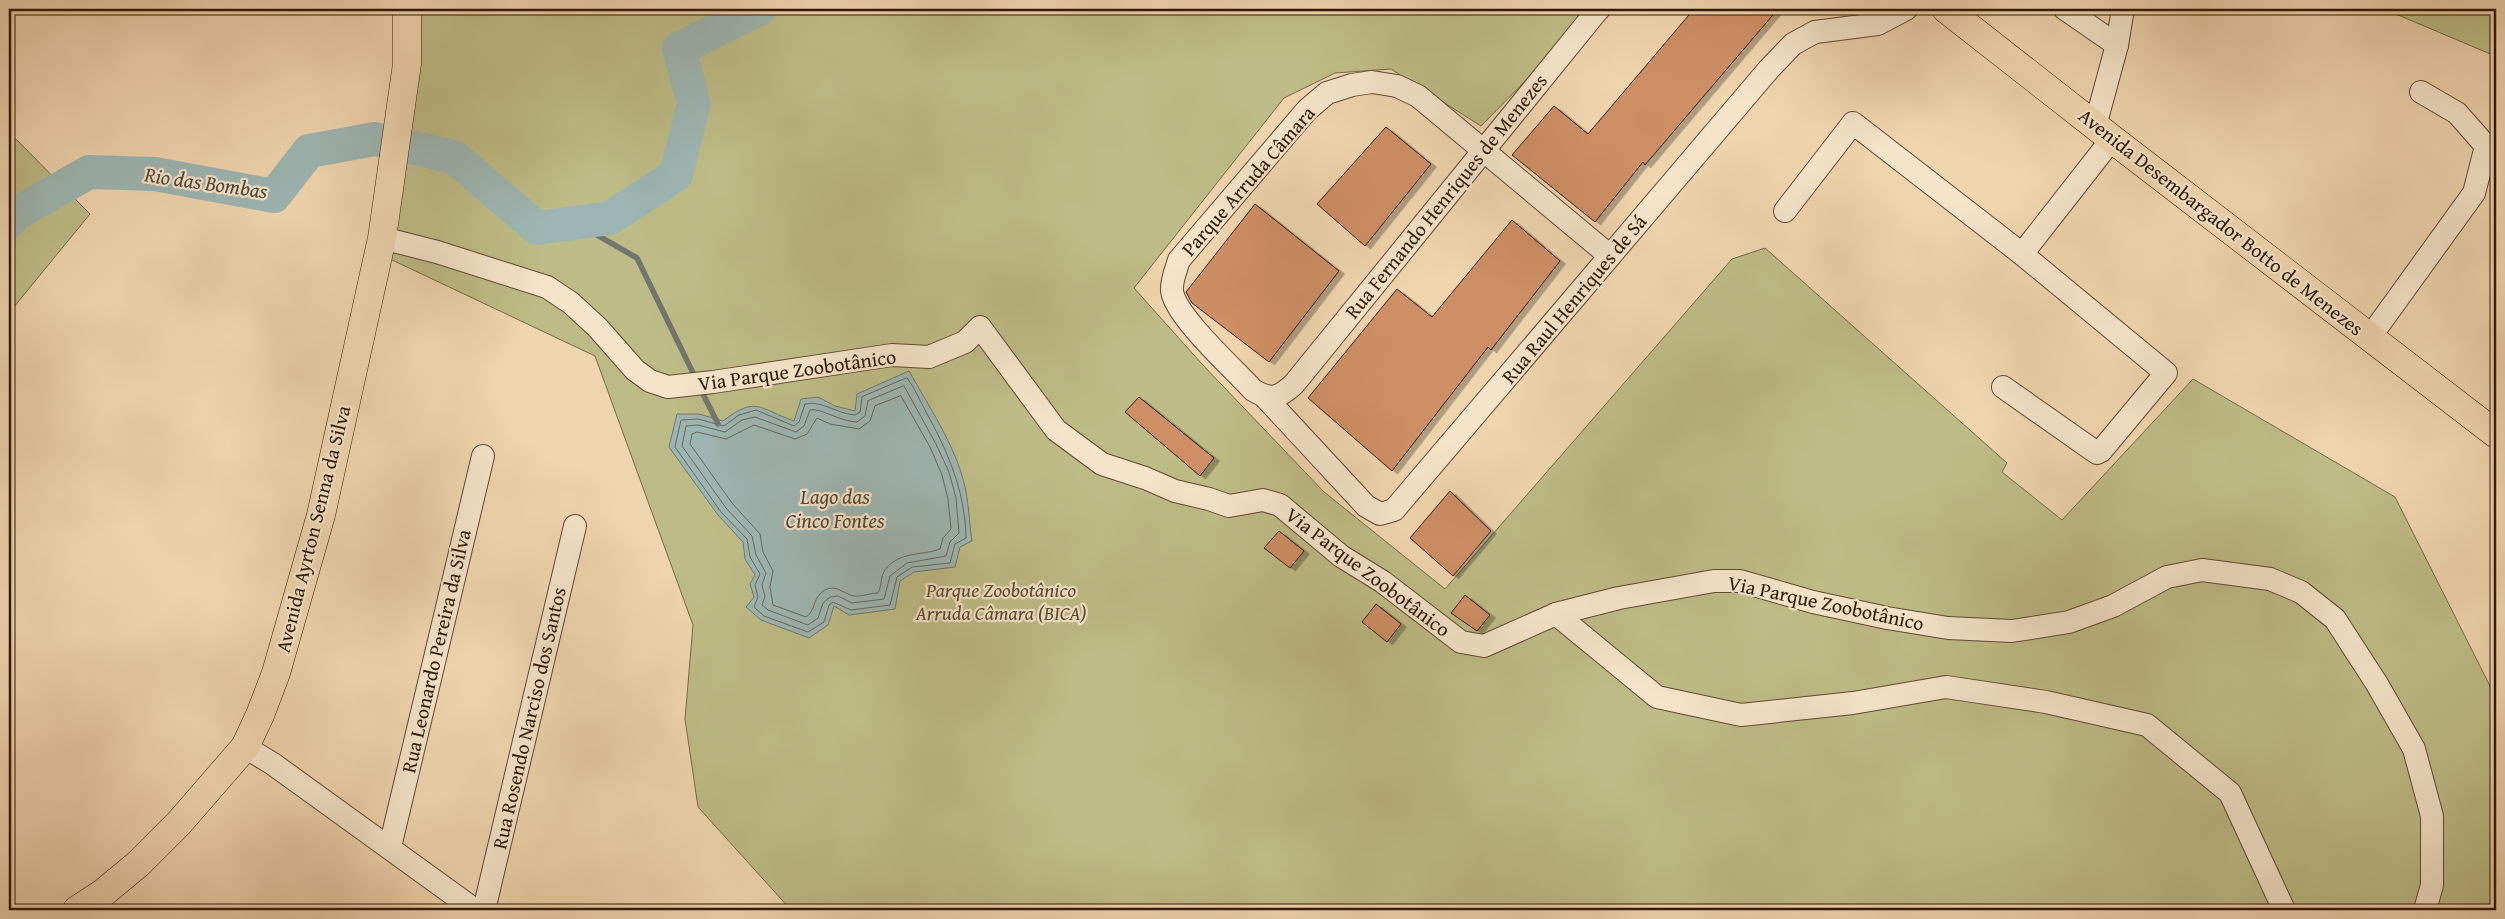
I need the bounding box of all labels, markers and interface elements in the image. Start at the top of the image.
street label: Rua Fernando Henriques de Menezes [1338,67,1554,324]
street label: Parque Arruda Câmara [1174,99,1322,262]
street label: Avenida Desembargador Botto de Menezes [2073,101,2370,342]
water label: Rio das Bombas [142,158,270,207]
street label: Rua Raul Henriques de Sá [1494,208,1653,389]
street label: Via Parque Zoobotânico [696,341,898,398]
street label: Avenida Ayrton Senna da Silva [268,402,357,655]
water label: Lago das Cinco Fontes [786,481,885,536]
street label: Via Parque Zoobotânico [1280,500,1457,643]
street label: Rua Leonardo Pereira da Silva [393,526,478,775]
street label: Via Parque Zoobotânico [1725,568,1927,637]
park label: Parque Zoobotânico Arruda Câmara (BICA) [914,575,1087,627]
street label: Rua Rosendo Narciso dos Santos [484,584,573,852]

